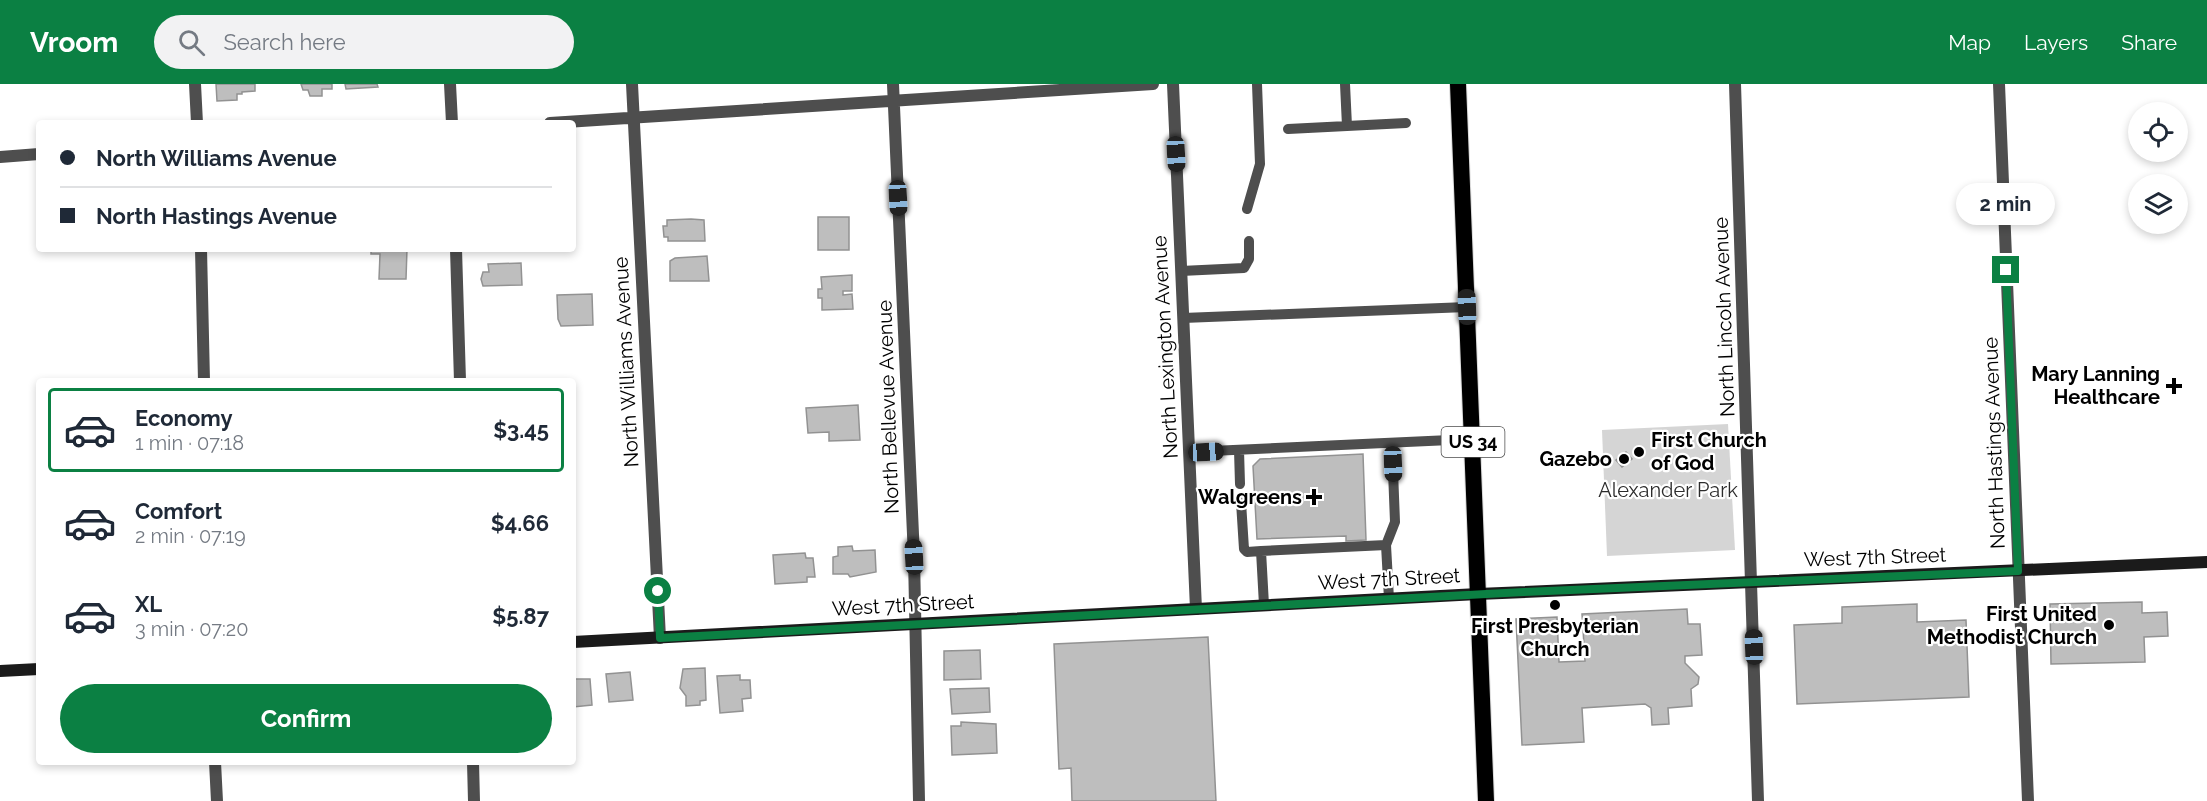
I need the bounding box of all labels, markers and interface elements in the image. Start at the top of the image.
search box [154,15,574,69]
text: Vroom [30,26,118,59]
icon: search [175,26,208,59]
text: Search here [223,29,346,55]
text: Map [1948,30,1991,55]
text: Layers [2024,30,2088,55]
text: Share [2121,30,2177,55]
map controls [2128,102,2188,234]
button: locate [2128,102,2188,162]
car [1166,136,1186,172]
text: North Williams Avenue [96,145,337,171]
button: layers [2128,174,2188,234]
car [888,180,908,216]
callout: 2 min [1956,183,2056,225]
text: 2 min [1980,192,2031,216]
text: North Hastings Avenue [96,203,337,229]
street label: North Lincoln Avenue [1709,216,1739,417]
street label: North Lexington Avenue [1147,234,1183,459]
street label: North Williams Avenue [608,256,644,468]
route end [1992,256,2019,283]
car [1457,289,1477,325]
street label: North Bellevue Avenue [872,299,904,514]
street label: North Hastings Avenue [1978,336,2010,549]
place label: Mary Lanning Healthcare [2031,362,2160,409]
marker: Mary Lanning Healthcare [2165,377,2183,395]
icon: car [63,403,117,457]
text: Economy [135,405,233,431]
text: $3.45 [493,417,549,443]
road number: US 34 [1442,427,1504,457]
place label: First Church of God [1651,428,1767,475]
text: 1 min · 07:18 [135,431,244,455]
car [1188,442,1224,462]
marker: First Church of God [1632,445,1646,459]
car [1383,446,1403,482]
place label: Gazebo [1540,447,1612,471]
marker: Gazebo [1617,452,1631,466]
park label: Alexander Park [1598,478,1738,502]
place label: Walgreens [1198,485,1302,509]
marker: Walgreens [1307,490,1321,504]
icon: car [63,496,117,550]
text: Comfort [135,498,222,524]
text: $4.66 [491,510,549,536]
text: 2 min · 07:19 [135,524,246,548]
car [904,539,924,575]
street label: West 7th Street [1803,543,1947,571]
street label: West 7th Street [1317,563,1461,595]
route start [644,577,671,604]
icon: car [63,589,117,643]
street label: West 7th Street [831,589,975,621]
text: XL [135,591,162,617]
marker: First Presbyterian Church [1548,598,1562,612]
place label: First United Methodist Church [1927,602,2097,649]
text: $5.87 [492,603,549,629]
place label: First Presbyterian Church [1471,614,1639,661]
text: 3 min · 07:20 [135,617,248,641]
marker: First United Methodist Church [2102,618,2116,632]
car [1744,629,1764,665]
button: Confirm [60,684,552,753]

